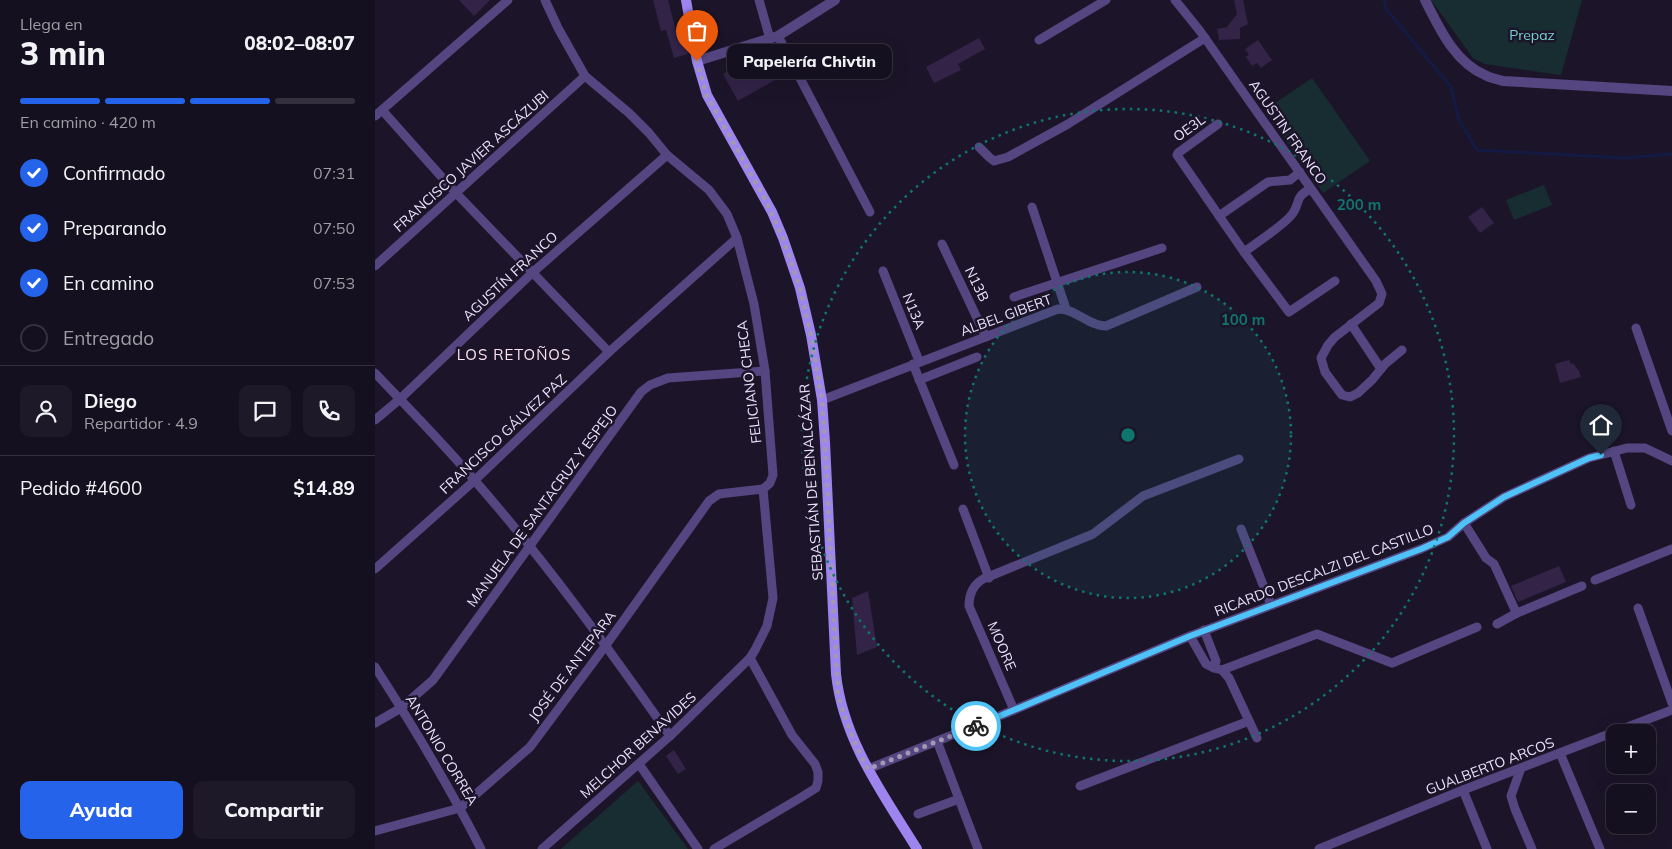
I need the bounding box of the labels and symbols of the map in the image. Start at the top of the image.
pin [676,10,718,61]
park label: Prepaz [1509,26,1555,44]
callout: Papelería Chivtin [727,44,892,78]
street label: AGUSTIN FRANCO [1245,76,1331,188]
street label: FRANCISCO JAVIER ASCÁZUBI [390,86,552,236]
street label: OE3L [1170,110,1209,146]
text: 200 m [1337,195,1381,214]
street label: AGUSTÍN FRANCO [459,227,561,325]
street label: N13B [961,264,993,304]
street label: N13A [899,290,930,332]
street label: ALBEL GIBERT [958,290,1055,340]
text: 100 m [1221,310,1265,329]
street label: FELICIANO CHECA [732,319,765,445]
district label: LOS RETOÑOS [457,345,571,364]
street label: FRANCISCO GÁLVEZ PAZ [436,370,570,498]
street label: SEBASTIÁN DE BENALCÁZAR [795,383,827,581]
street label: MANUELA DE SANTACRUZ Y ESPEJO [463,402,621,610]
pin [1580,404,1622,455]
centre of rings [1119,426,1137,444]
street label: RICARDO DESCALZI DEL CASTILLO [1212,520,1436,620]
street label: JOSÉ DE ANTEPARA [524,607,620,725]
street label: MOORE [984,619,1020,673]
street label: MELCHOR BENAVIDES [576,688,700,802]
street label: ANTONIO CORREA [402,691,482,809]
courier [951,701,1001,751]
street label: GUALBERTO ARCOS [1423,733,1557,799]

